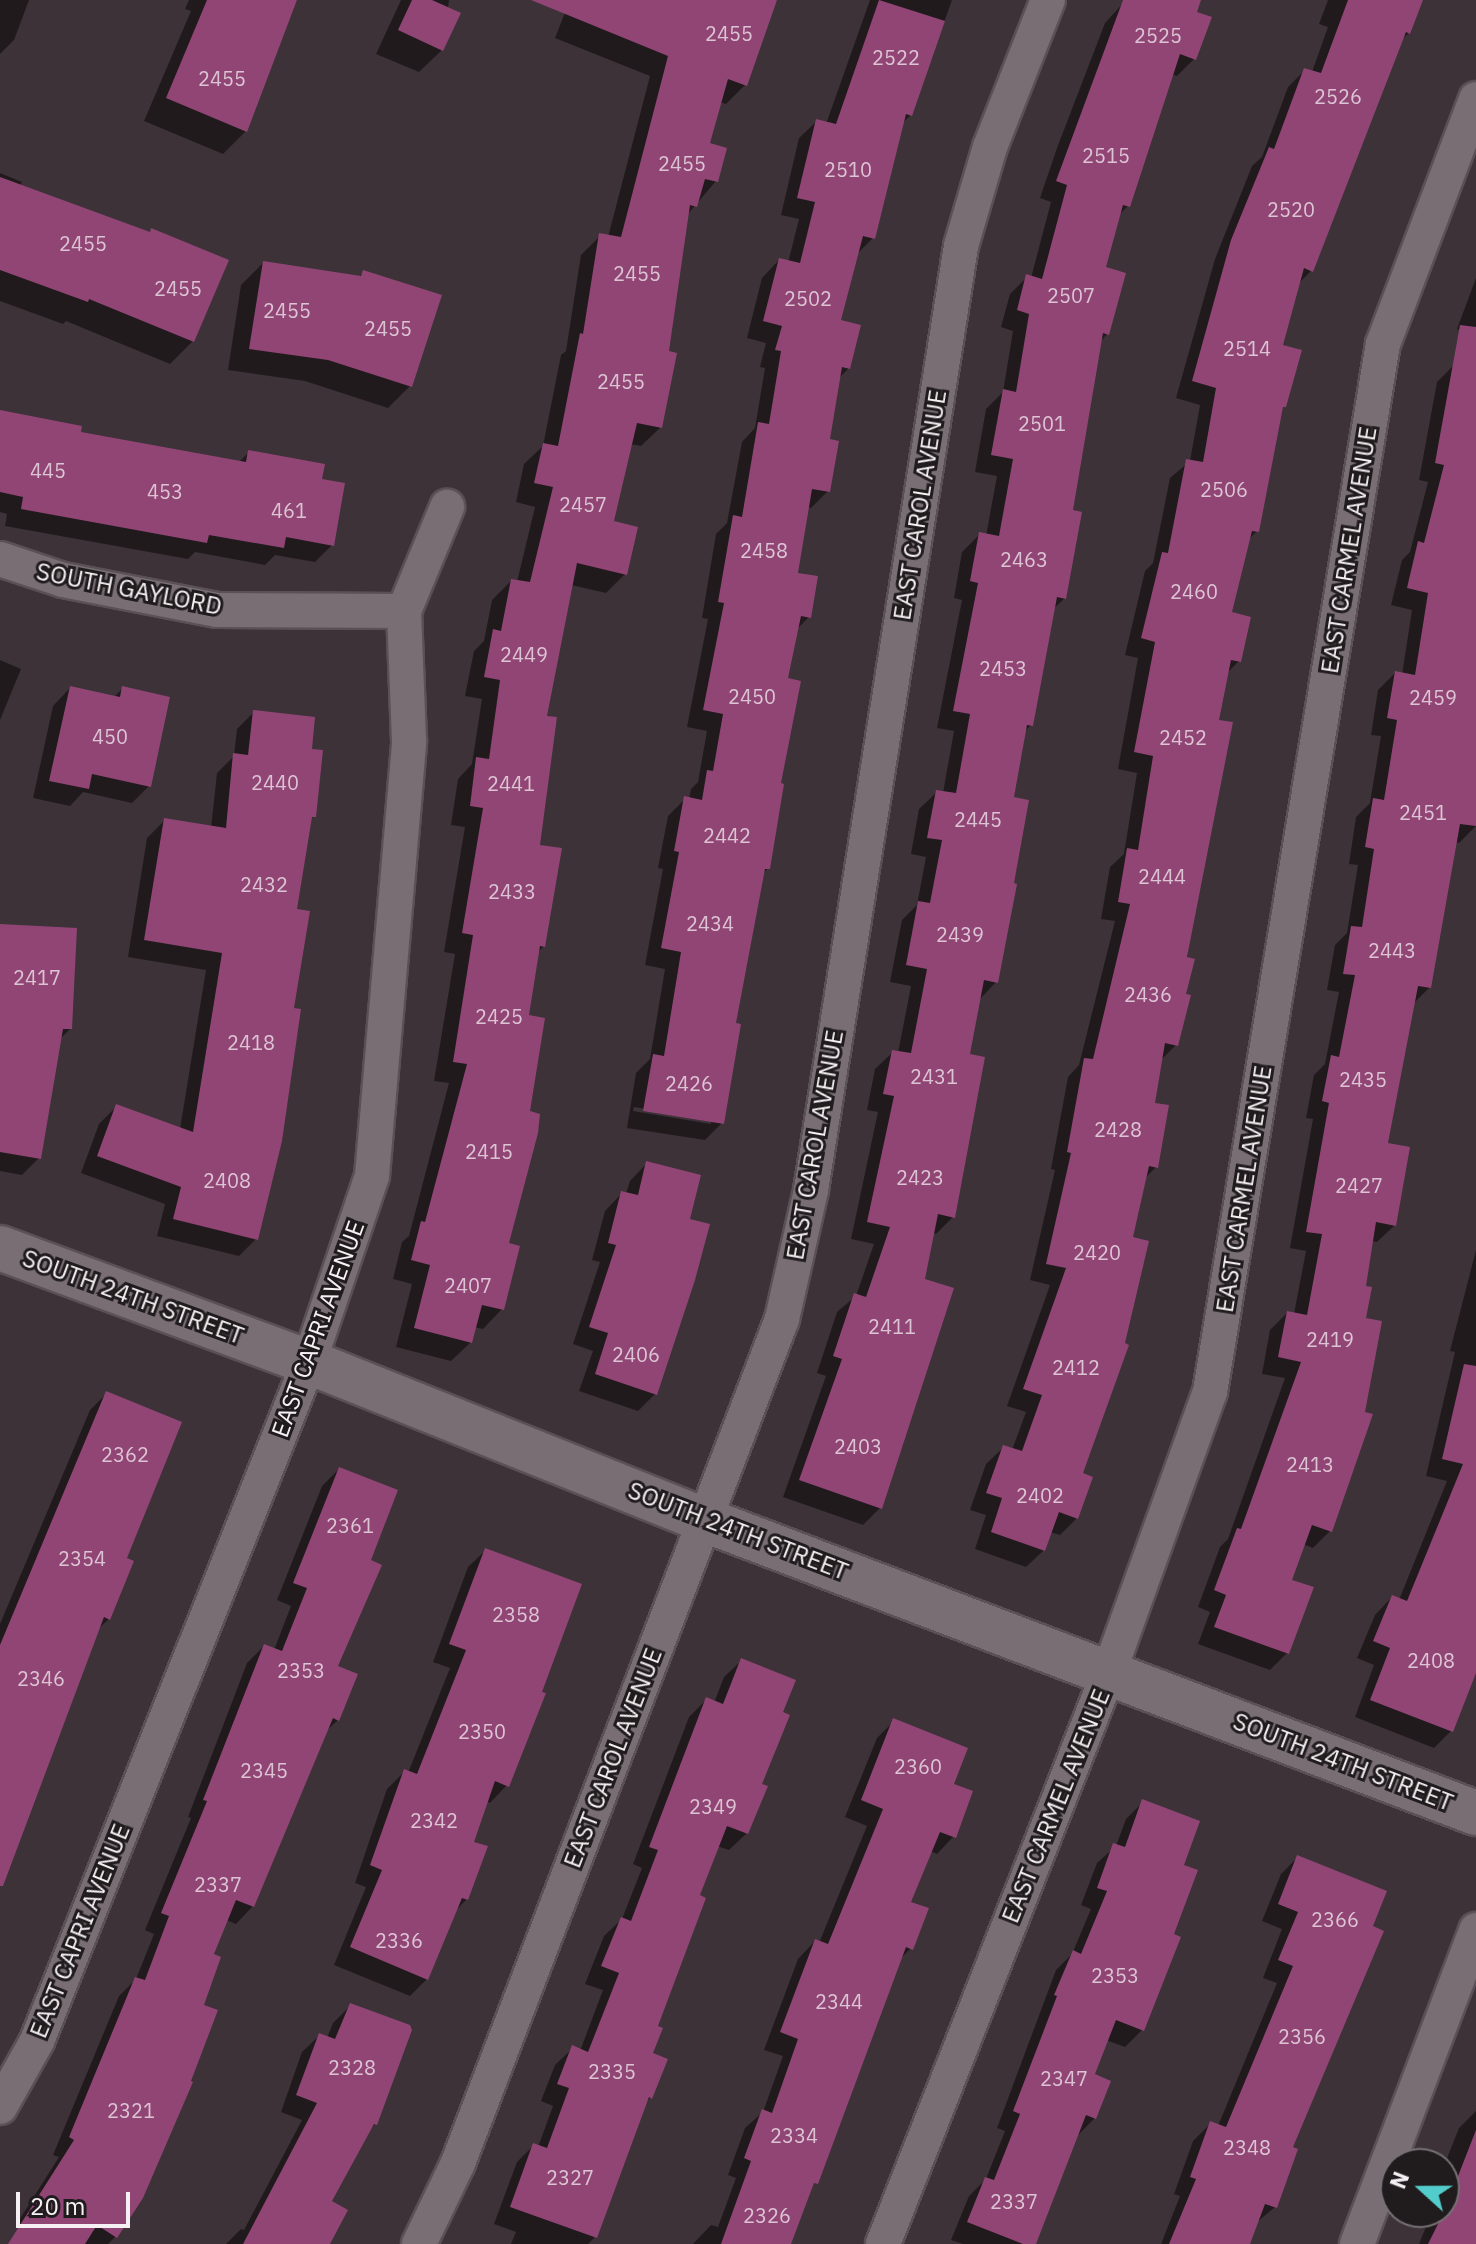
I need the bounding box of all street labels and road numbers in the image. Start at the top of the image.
street label: EAST CAROL AVENUE [888,388,952,622]
street label: EAST CARMEL AVENUE [1315,425,1383,675]
street label: SOUTH GAYLORD [34,557,224,621]
street label: EAST CAROL AVENUE [781,1028,849,1262]
street label: EAST CARMEL AVENUE [1210,1064,1278,1314]
street label: EAST CAPRI AVENUE [265,1217,371,1441]
street label: SOUTH 24TH STREET [19,1244,247,1350]
street label: SOUTH 24TH STREET [624,1476,852,1586]
street label: EAST CAROL AVENUE [558,1644,668,1872]
street label: EAST CARMEL AVENUE [996,1685,1116,1927]
street label: SOUTH 24TH STREET [1229,1707,1457,1817]
street label: EAST CAPRI AVENUE [24,1820,136,2042]

